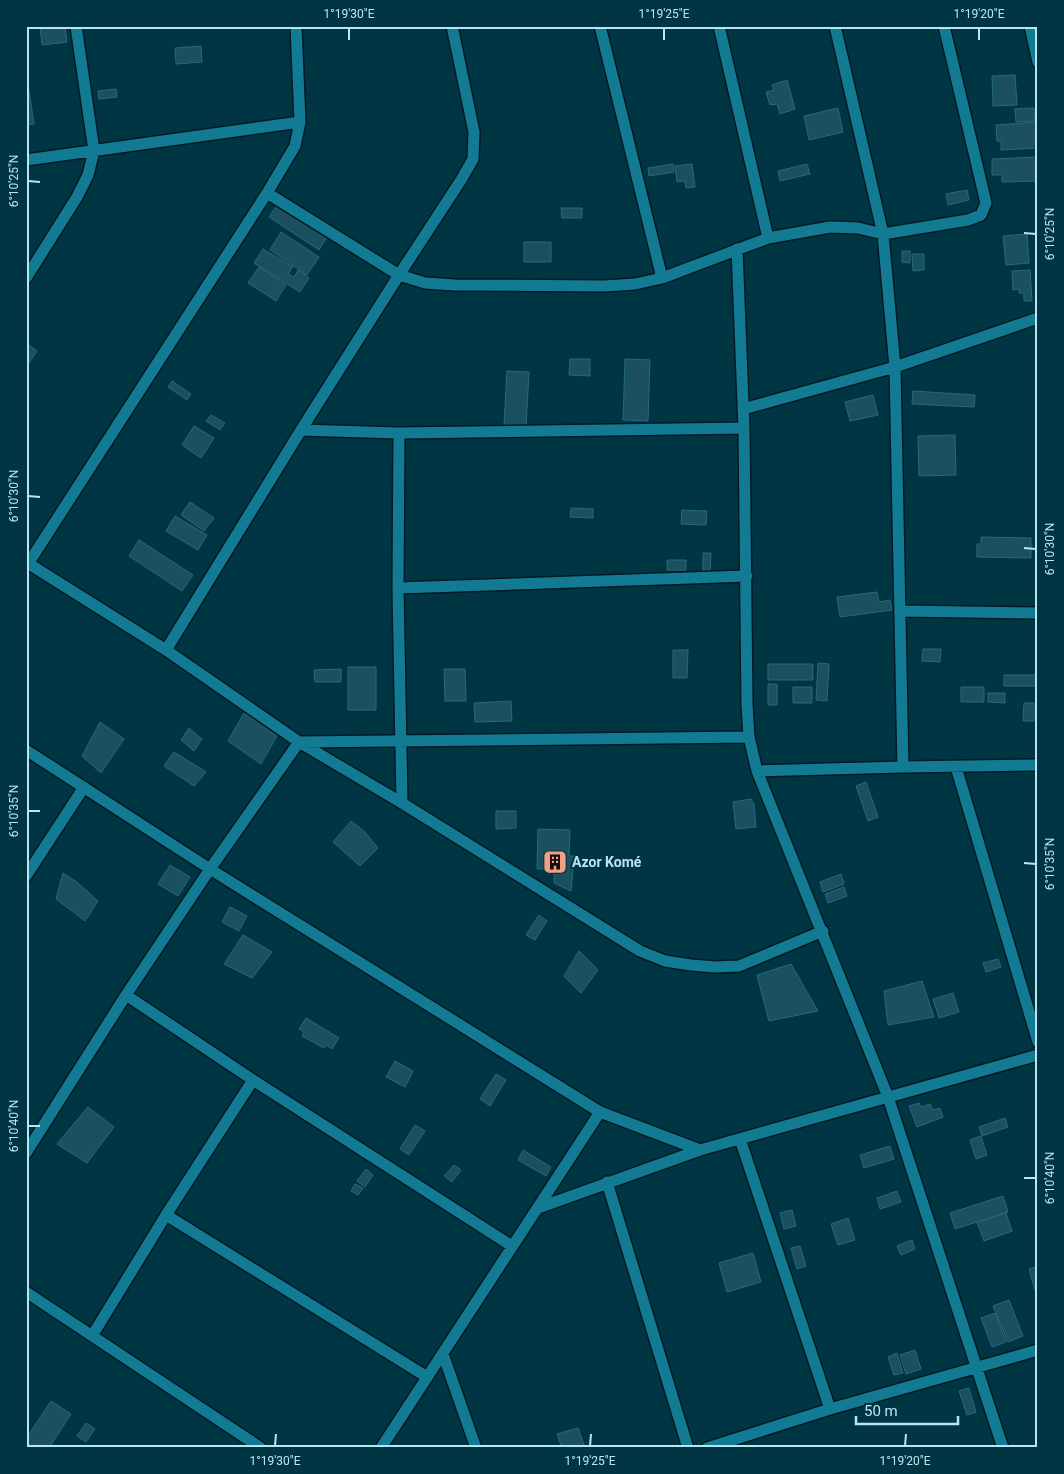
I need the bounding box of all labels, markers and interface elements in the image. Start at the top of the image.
text: 1°19'30"E [324,7,375,21]
text: 1°19'25"E [639,7,690,21]
text: 1°19'20"E [954,7,1005,21]
text: 6°10'25"N [7,155,21,207]
text: 6°10'25"N [1043,208,1057,260]
text: 6°10'30"N [7,470,21,522]
text: 6°10'30"N [1043,523,1057,575]
text: 6°10'35"N [7,785,21,837]
text: 6°10'35"N [1043,838,1057,890]
building icon: Azor Komé [542,849,568,875]
place label: Azor Komé [572,854,642,870]
text: 6°10'40"N [7,1100,21,1152]
text: 6°10'40"N [1043,1152,1057,1204]
scale bar [856,1394,959,1426]
text: 50 m [864,1402,898,1420]
text: 1°19'30"E [250,1454,301,1468]
text: 1°19'25"E [565,1454,616,1468]
text: 1°19'20"E [880,1454,931,1468]

